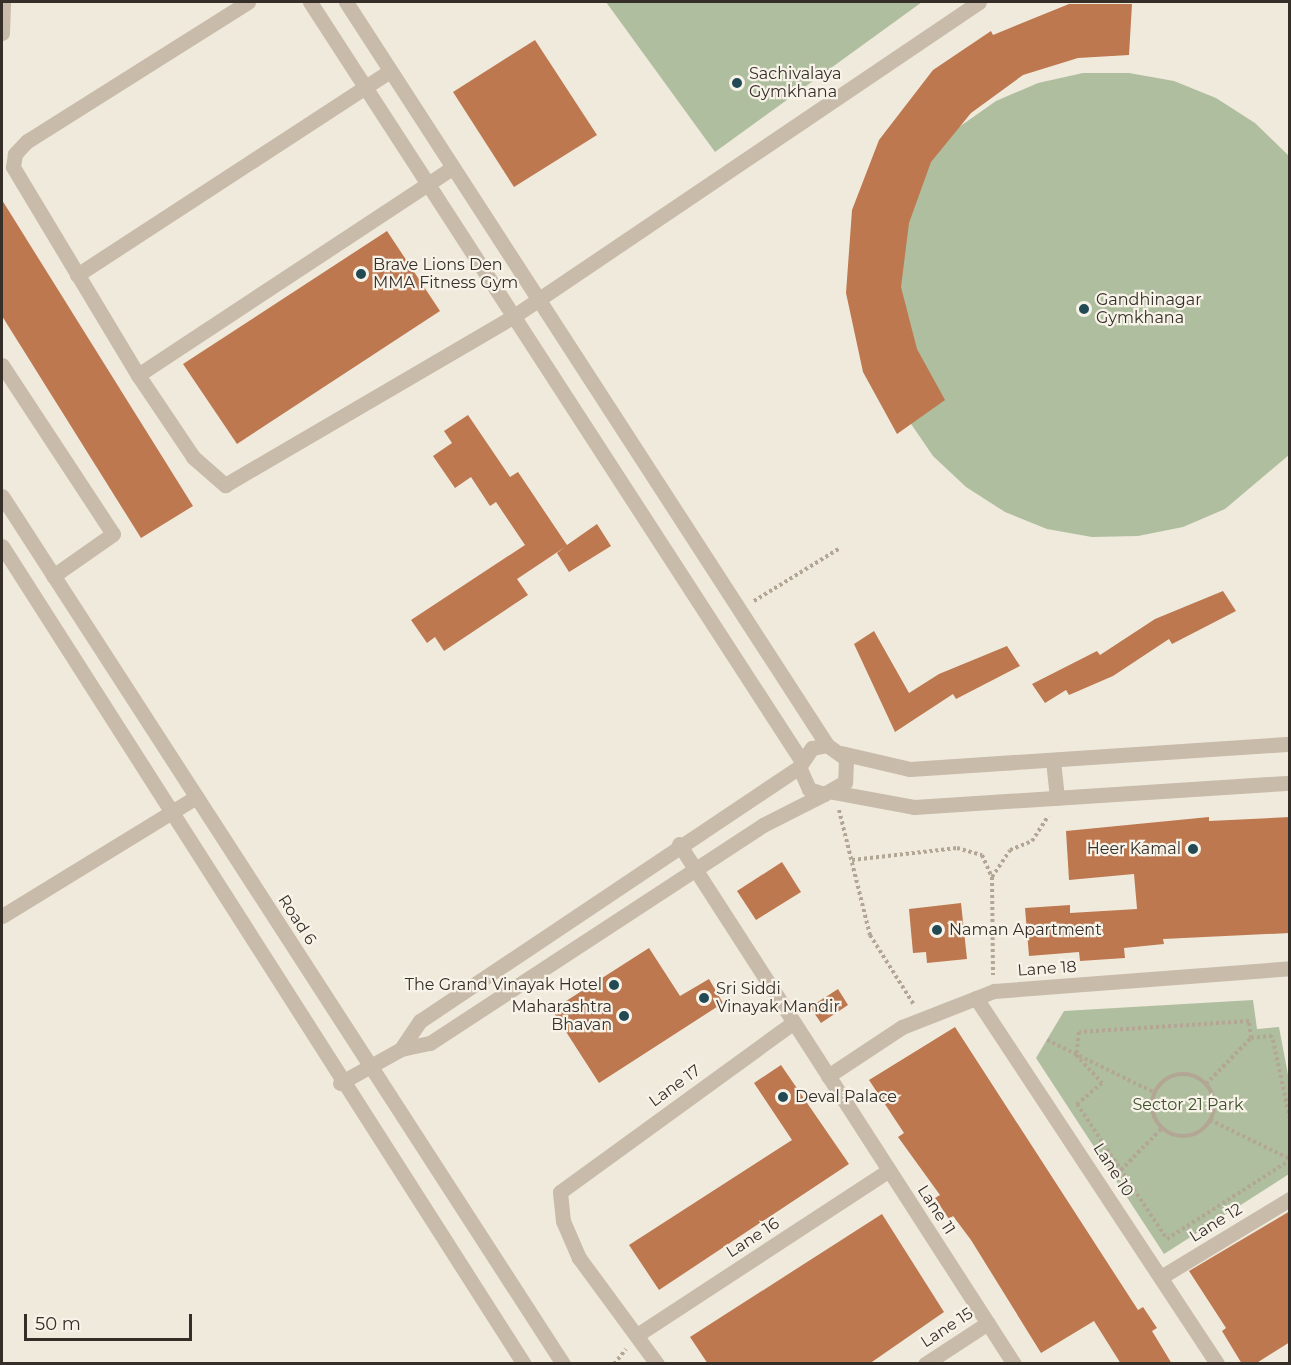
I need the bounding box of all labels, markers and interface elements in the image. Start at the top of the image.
place label: Sachivalaya Gymkhana [749,64,841,102]
marker: Sachivalaya Gymkhana [730,76,744,90]
place label: Brave Lions Den MMA Fitness Gym [373,255,518,293]
marker: Brave Lions Den MMA Fitness Gym [354,267,368,281]
place label: Gandhinagar Gymkhana [1096,290,1202,328]
marker: Gandhinagar Gymkhana [1077,302,1091,316]
place label: Heer Kamal [1087,839,1181,859]
marker: Heer Kamal [1186,842,1200,856]
street label: Road 6 [274,891,320,949]
place label: Naman Apartment [949,920,1102,940]
marker: Naman Apartment [930,923,944,937]
street label: Lane 18 [1017,957,1077,981]
place label: The Grand Vinayak Hotel [405,975,602,995]
marker: The Grand Vinayak Hotel [607,978,621,992]
place label: Sri Siddi Vinayak Mandir [716,979,840,1017]
marker: Sri Siddi Vinayak Mandir [697,991,711,1005]
place label: Maharashtra Bhavan [511,997,612,1035]
marker: Maharashtra Bhavan [617,1009,631,1023]
street label: Lane 17 [646,1061,704,1111]
place label: Deval Palace [795,1087,897,1107]
marker: Deval Palace [776,1090,790,1104]
park label: Sector 21 Park [1132,1095,1244,1115]
street label: Lane 10 [1089,1140,1137,1200]
street label: Lane 11 [913,1182,959,1238]
street label: Lane 12 [1186,1199,1246,1247]
street label: Lane 16 [723,1214,783,1262]
scale bar [27,1302,195,1340]
street label: Lane 15 [917,1304,977,1352]
text: 50 m [35,1313,81,1335]

